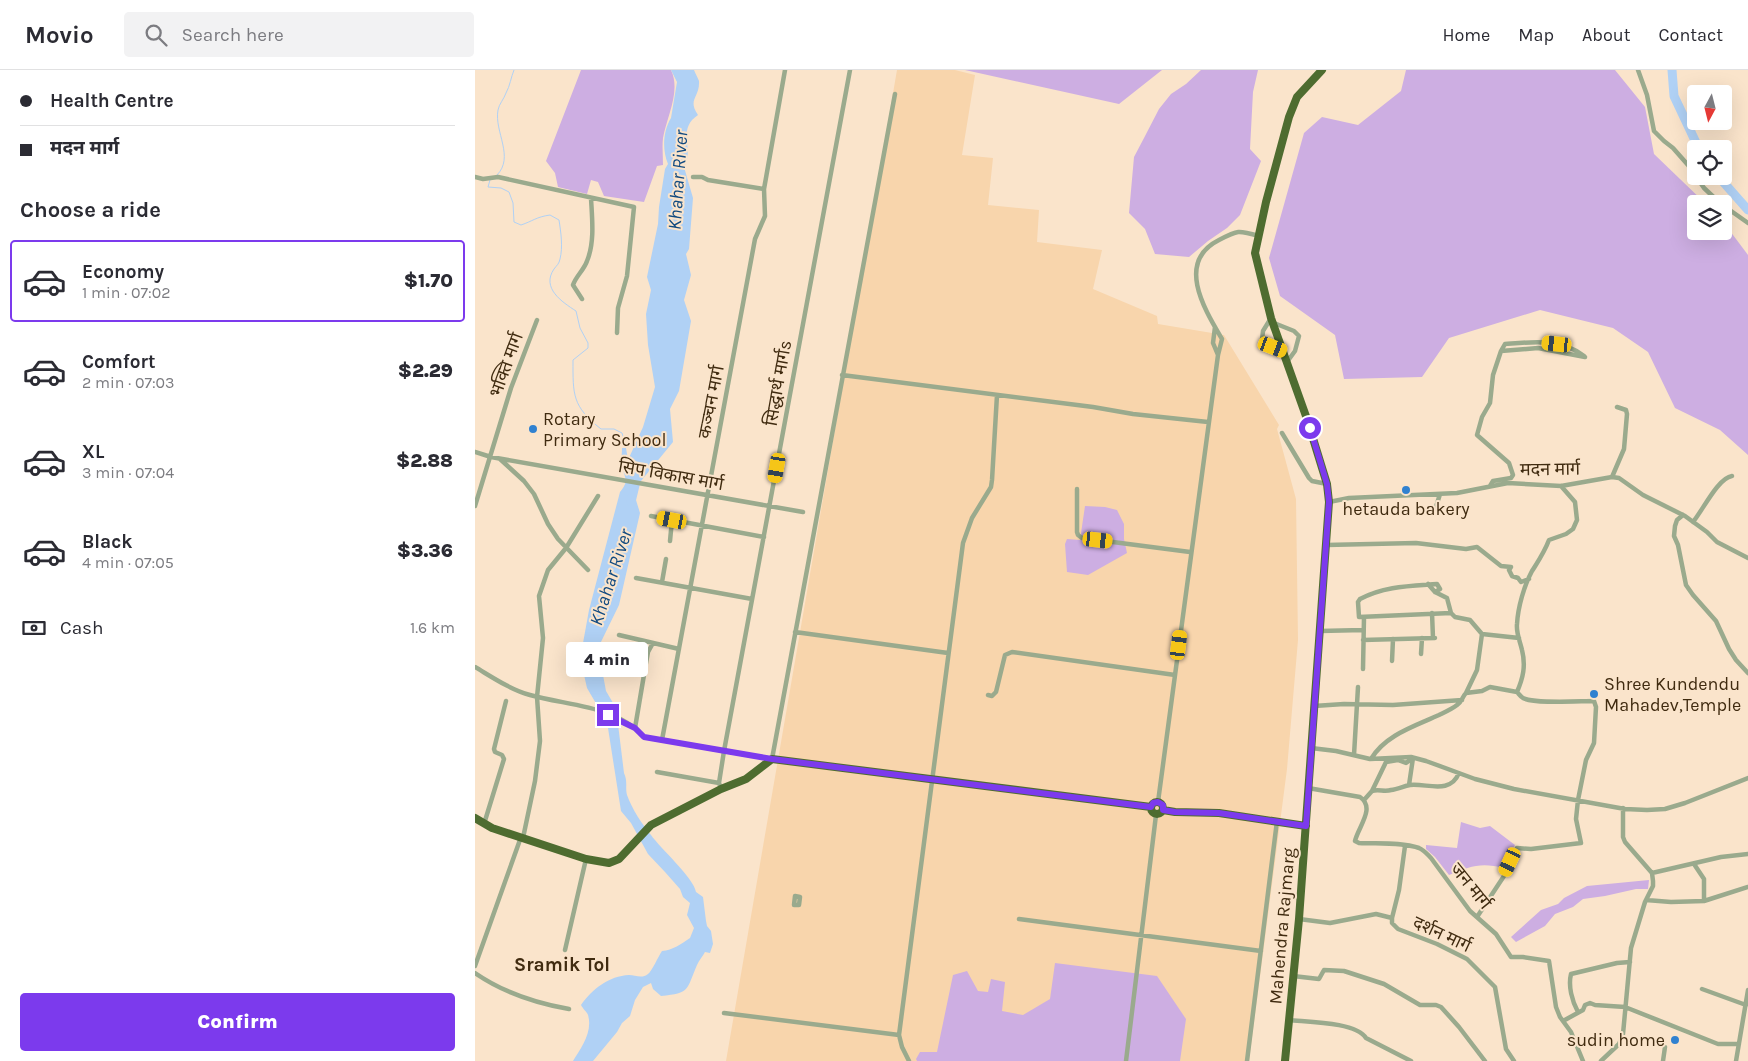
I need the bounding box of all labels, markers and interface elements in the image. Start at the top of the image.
search box [124,12,474,57]
text: Movio [25,21,94,49]
icon: search [142,21,170,49]
text: Search here [182,24,284,46]
text: Home [1442,24,1490,46]
text: Map [1518,24,1554,46]
text: About [1582,24,1631,46]
text: Contact [1659,24,1723,46]
north arrow [1687,85,1733,130]
map controls [1687,85,1732,240]
text: Health Centre [50,90,173,112]
water label: Khahar River [664,128,693,231]
text: मदन मार्ग [50,137,119,159]
button: locate [1687,140,1732,185]
button: layers [1687,195,1732,240]
text: Choose a ride [20,197,161,223]
icon: car [22,259,67,304]
text: Economy [82,261,164,283]
text: $1.70 [404,270,453,292]
text: 1 min · 07:02 [82,283,170,302]
street label: भक्ति मार्ग [484,329,528,400]
car [1256,335,1289,359]
car [1541,335,1572,353]
street label: सिद्धार्थ मार्गs [760,338,796,428]
icon: car [22,349,67,394]
text: Comfort [82,351,156,373]
text: $2.29 [398,360,453,382]
street label: कञ्चन मार्ग [693,363,729,440]
text: 2 min · 07:03 [82,373,175,392]
place label: Rotary Primary School [543,408,667,451]
route start [1299,417,1321,439]
marker: Rotary Primary School [527,423,539,435]
icon: car [22,439,67,484]
text: XL [82,441,104,463]
text: $2.88 [396,450,453,472]
car [767,452,786,484]
street label: सिप विकास मार्ग [617,455,726,495]
street label: मदन मार्ग [1520,457,1581,481]
text: 3 min · 07:04 [82,463,174,482]
marker: hetauda bakery [1400,484,1412,496]
place label: hetauda bakery [1342,498,1470,520]
car [655,510,688,530]
water label: Khahar River [585,525,637,628]
icon: car [22,529,67,574]
text: Black [82,531,133,553]
car [1082,531,1113,549]
text: $3.36 [397,540,453,562]
text: 4 min · 07:05 [82,553,174,572]
icon: cash [20,614,48,642]
text: Cash [60,617,104,639]
text: 1.6 km [410,618,455,637]
car [1169,629,1188,661]
callout: 4 min [567,642,649,678]
text: 4 min [584,650,630,669]
place label: Shree Kundendu Mahadev,Temple [1604,673,1741,716]
marker: Shree Kundendu Mahadev,Temple [1588,688,1600,700]
route end [597,704,619,726]
car [1496,845,1523,879]
street label: Mahendra Rajmarg [1264,847,1300,1005]
street label: जन मार्ग [1446,858,1497,914]
street label: दर्शन मार्ग [1409,911,1475,957]
district label: Sramik Tol [514,954,610,976]
button: Confirm [20,993,455,1051]
place label: sudin home [1567,1029,1665,1051]
marker: sudin home [1669,1034,1681,1046]

